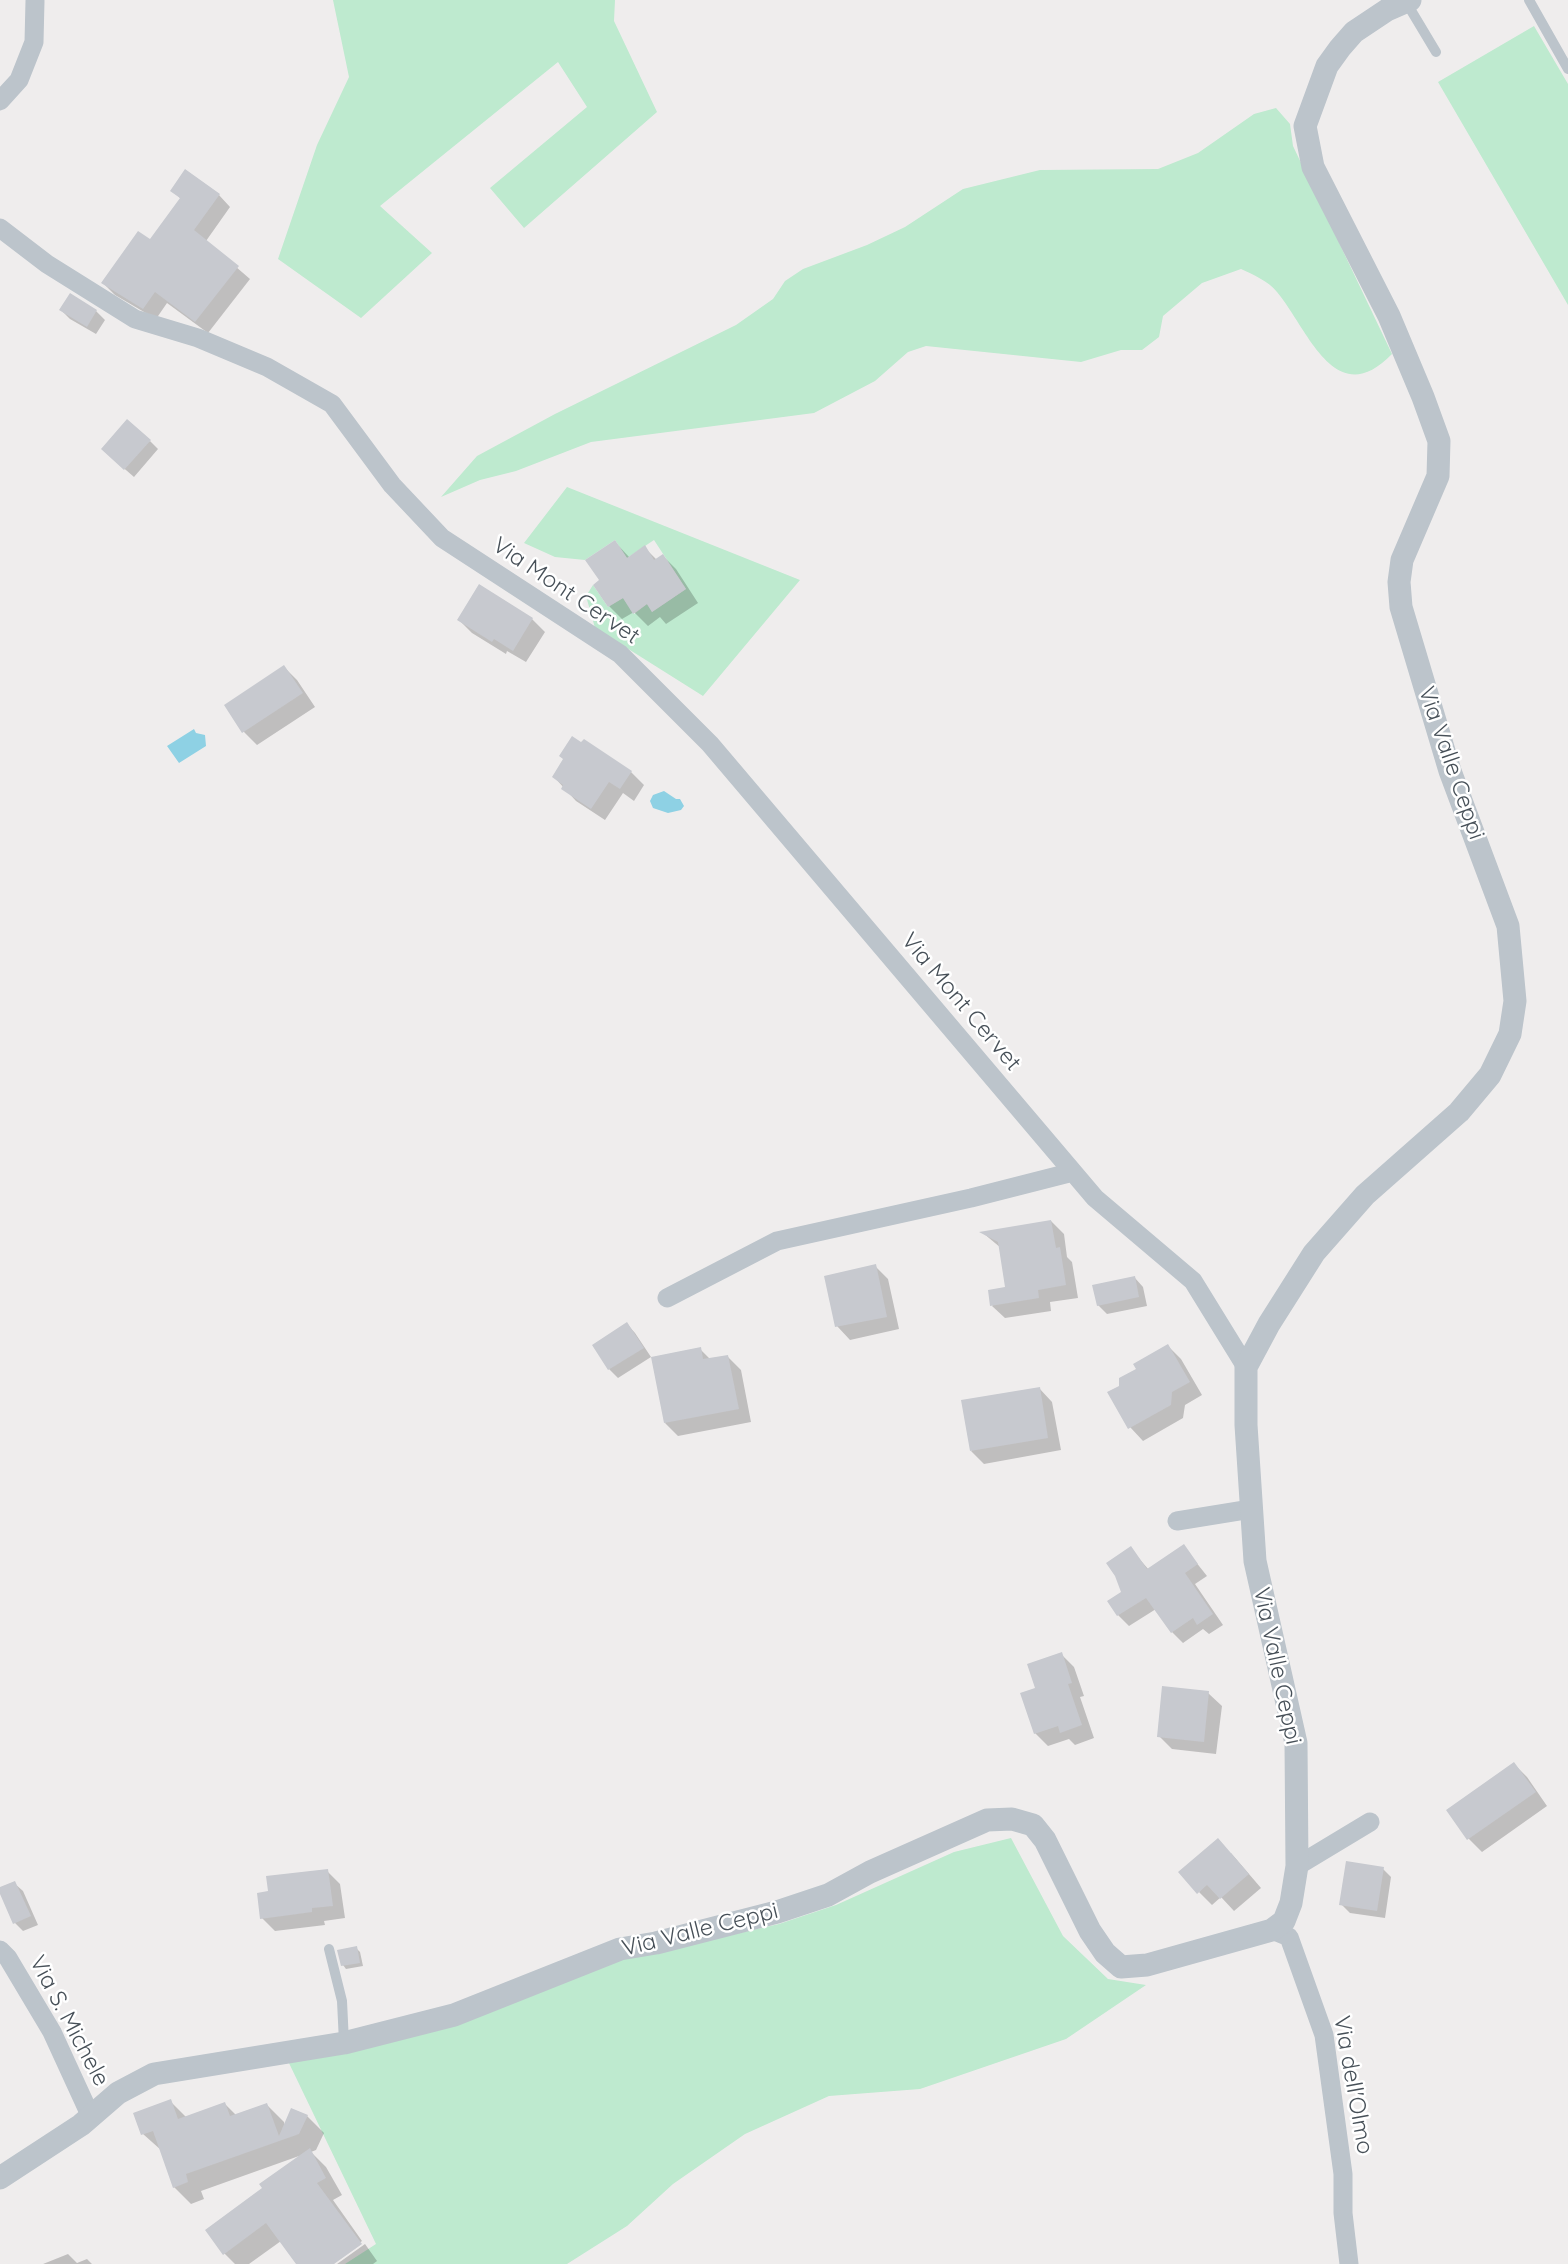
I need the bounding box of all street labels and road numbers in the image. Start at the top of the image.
street label: Via Mont Cervet [487,532,645,650]
street label: Via Valle Ceppi [1412,683,1490,843]
street label: Via Mont Cervet [895,927,1027,1077]
street label: Via Valle Ceppi [1247,1585,1307,1747]
street label: Via Valle Ceppi [619,1897,781,1963]
street label: Via S. Michele [23,1951,115,2091]
street label: Via dell'Olmo [1327,2014,1379,2156]

